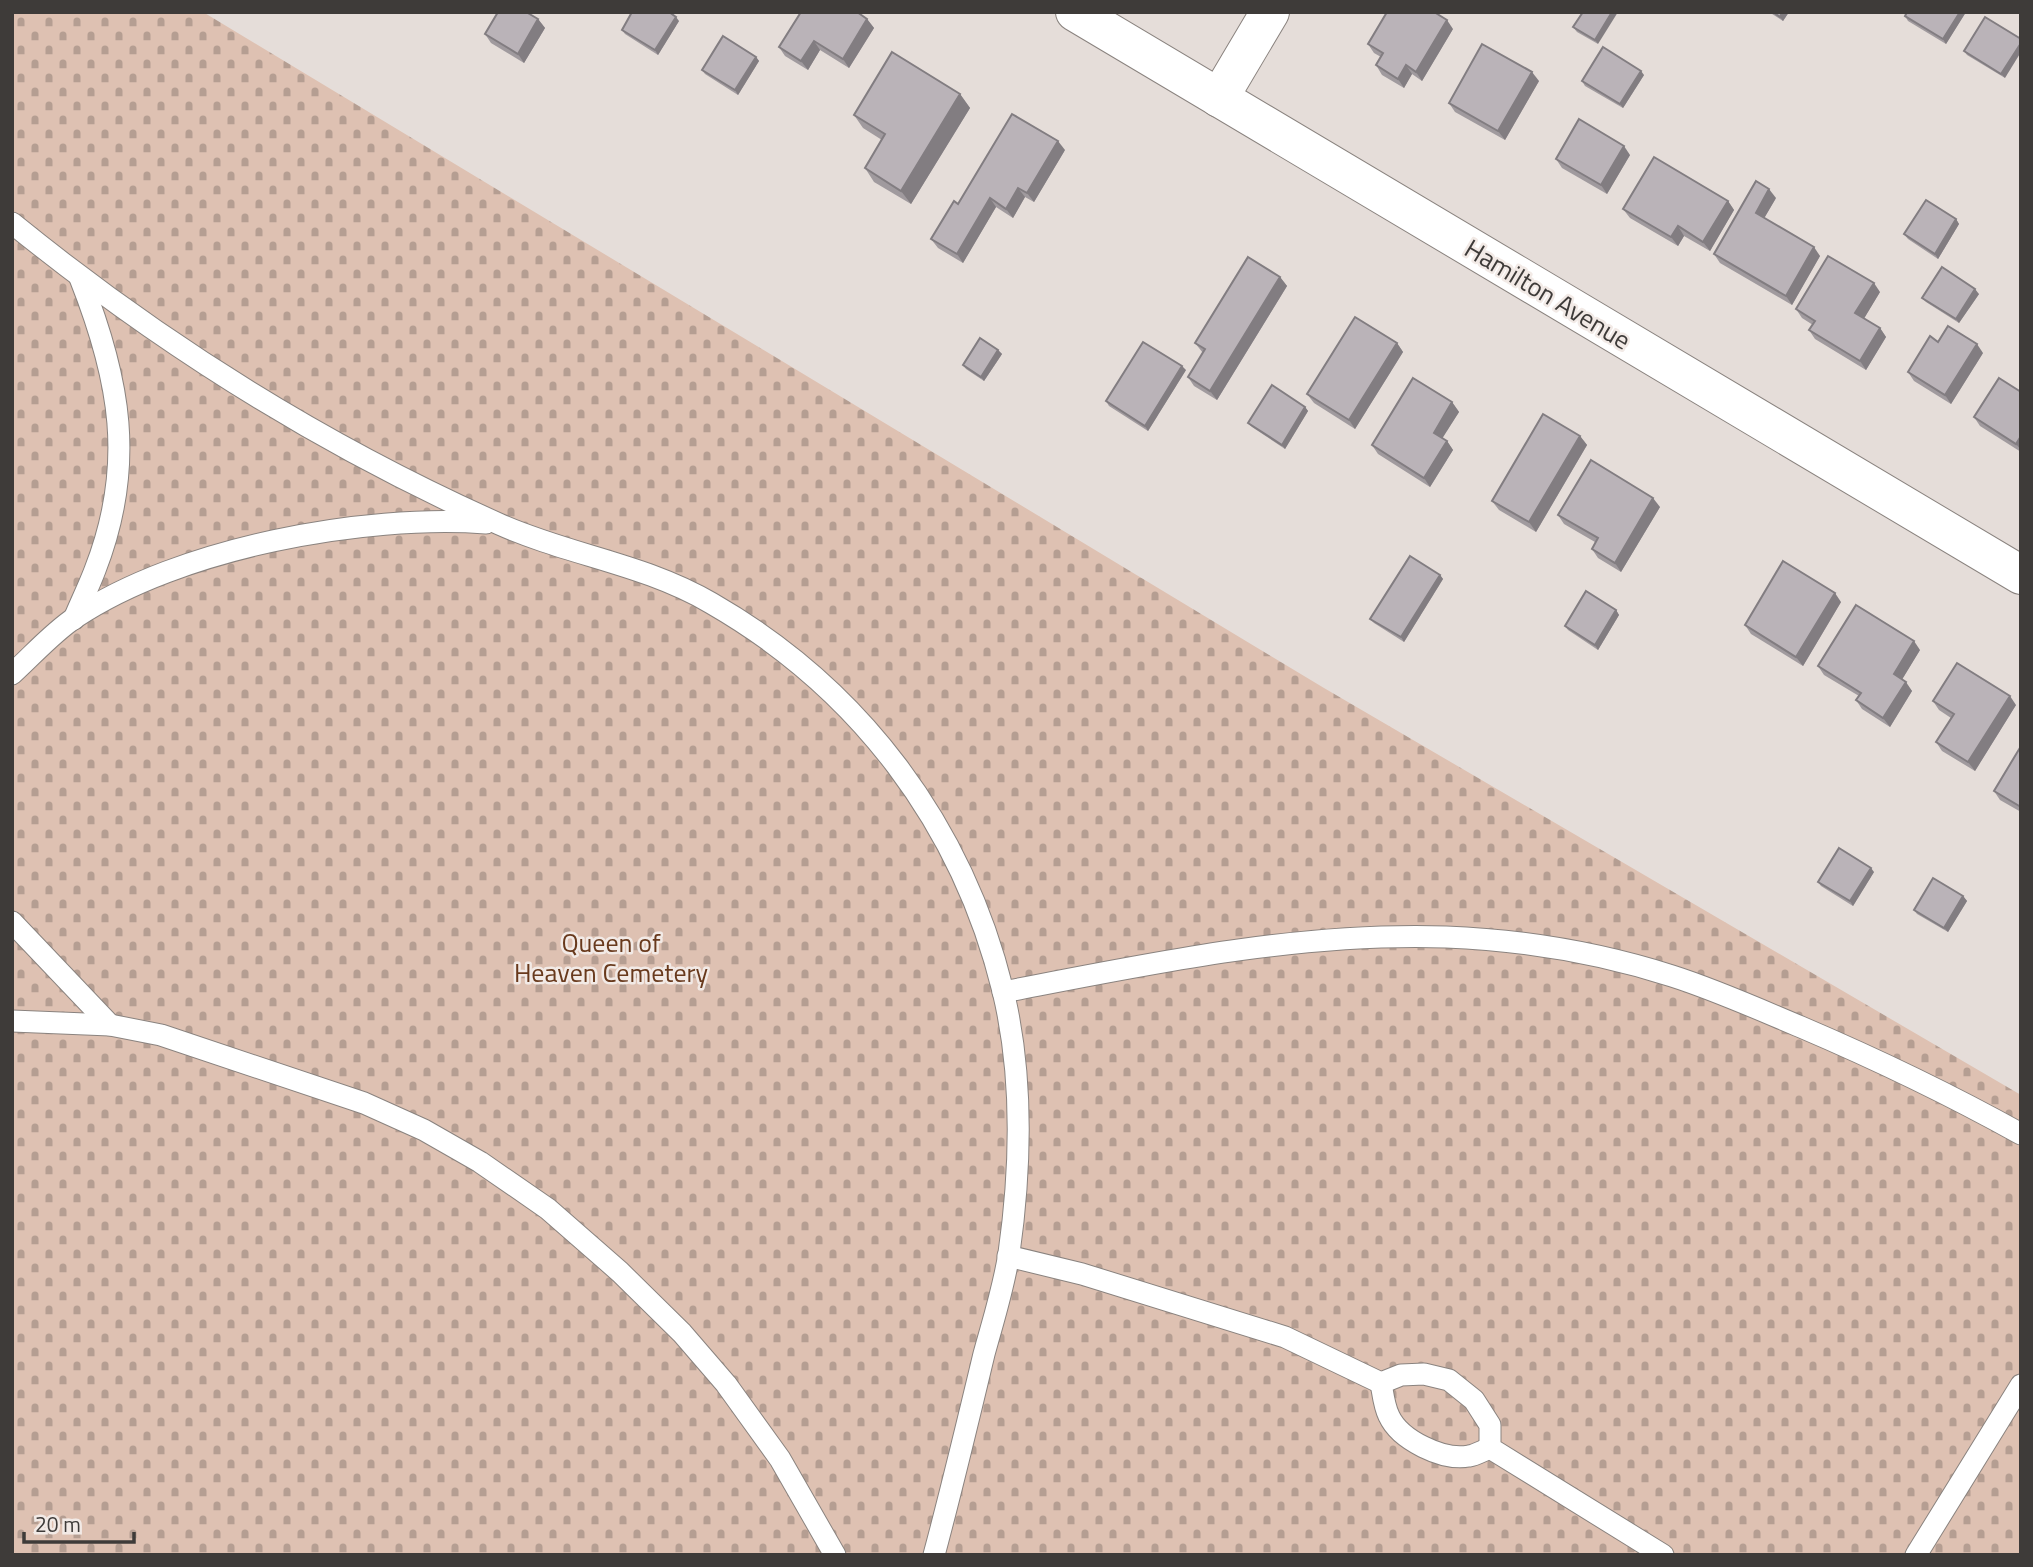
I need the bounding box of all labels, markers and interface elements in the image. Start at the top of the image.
street label: Hamilton Avenue [1457,229,1639,359]
park label: Queen of Heaven Cemetery [514,923,708,992]
scale bar [24,1500,135,1544]
text: 20 m [35,1508,81,1540]

